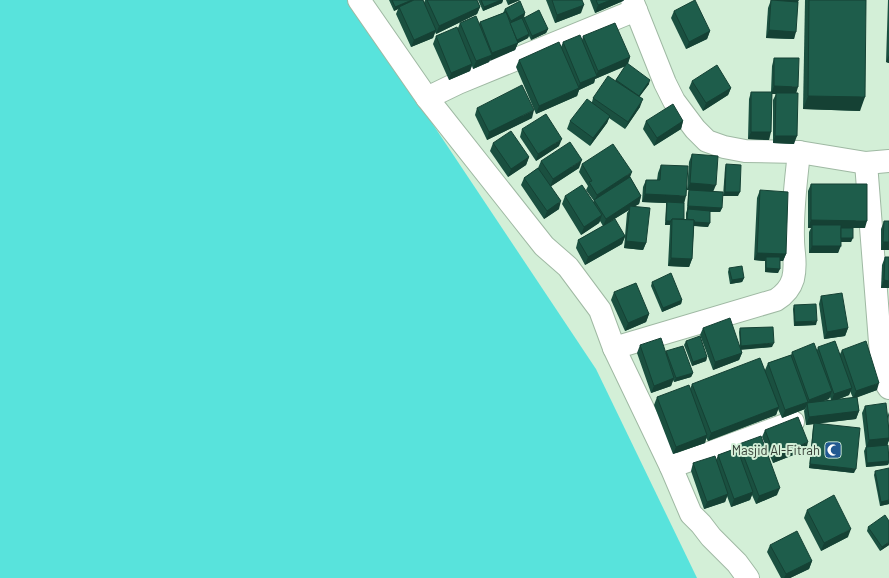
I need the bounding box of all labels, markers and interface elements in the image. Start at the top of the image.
mosque icon: Masjid Al-Fitrah [823,440,843,460]
place label: Masjid Al-Fitrah [732,442,820,458]

